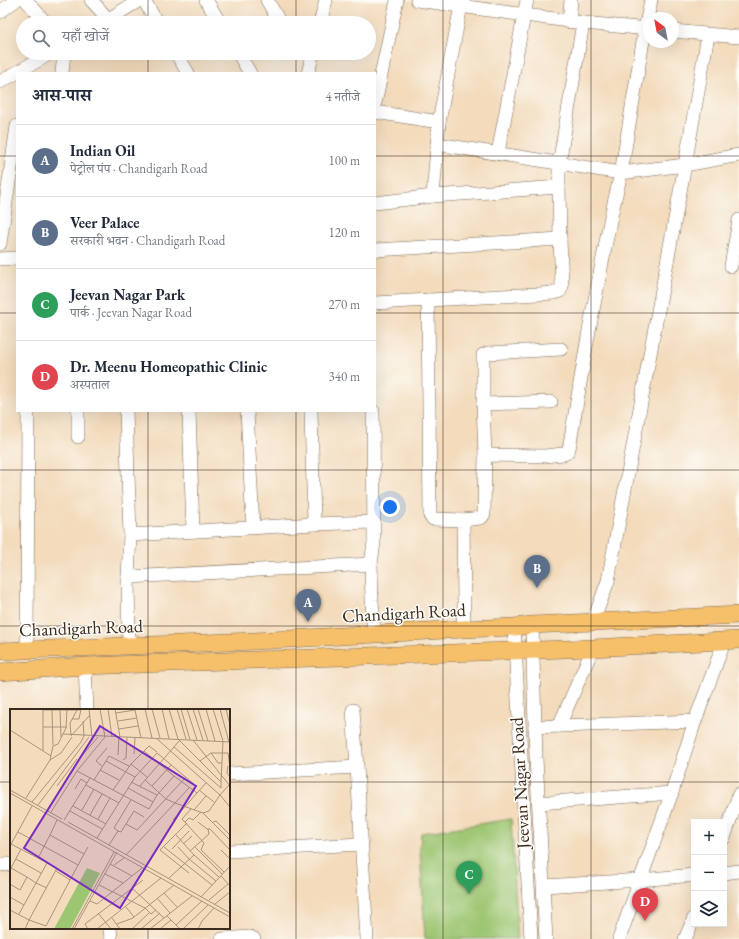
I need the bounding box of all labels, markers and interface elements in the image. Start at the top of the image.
north arrow [643,12,679,48]
search box [16,16,376,60]
text: यहाँ खोजें [62,26,109,45]
icon: search [30,27,52,49]
text: आस-पास [32,84,91,106]
text: 4 नतीजे [326,88,360,105]
text: Indian Oil [70,141,135,160]
text: A [40,152,50,169]
text: 100 m [329,152,360,169]
text: पेट्रोल पंप · Chandigarh Road [70,160,208,177]
text: Veer Palace [70,213,140,232]
text: B [41,224,49,241]
text: 120 m [329,224,360,241]
text: सरकारी भवन · Chandigarh Road [70,232,225,249]
text: Jeevan Nagar Park [70,285,185,304]
text: C [40,296,50,313]
text: 270 m [329,296,360,313]
text: पार्क · Jeevan Nagar Road [70,304,192,321]
text: Dr. Meenu Homeopathic Clinic [70,357,267,376]
text: D [40,368,50,385]
text: 340 m [329,368,360,385]
text: अस्पताल [70,376,110,393]
your location [380,497,400,517]
pin: B [524,555,550,588]
pin: A [295,589,321,622]
street label: Chandigarh Road [342,598,467,627]
street label: Chandigarh Road [19,614,144,641]
inset map [10,709,230,929]
street label: Jeevan Nagar Road [505,716,535,851]
map controls [691,819,727,927]
button: + [691,819,727,855]
button: − [691,855,727,891]
pin: C [456,861,482,894]
pin: D [632,888,658,921]
button: layers [691,891,727,927]

